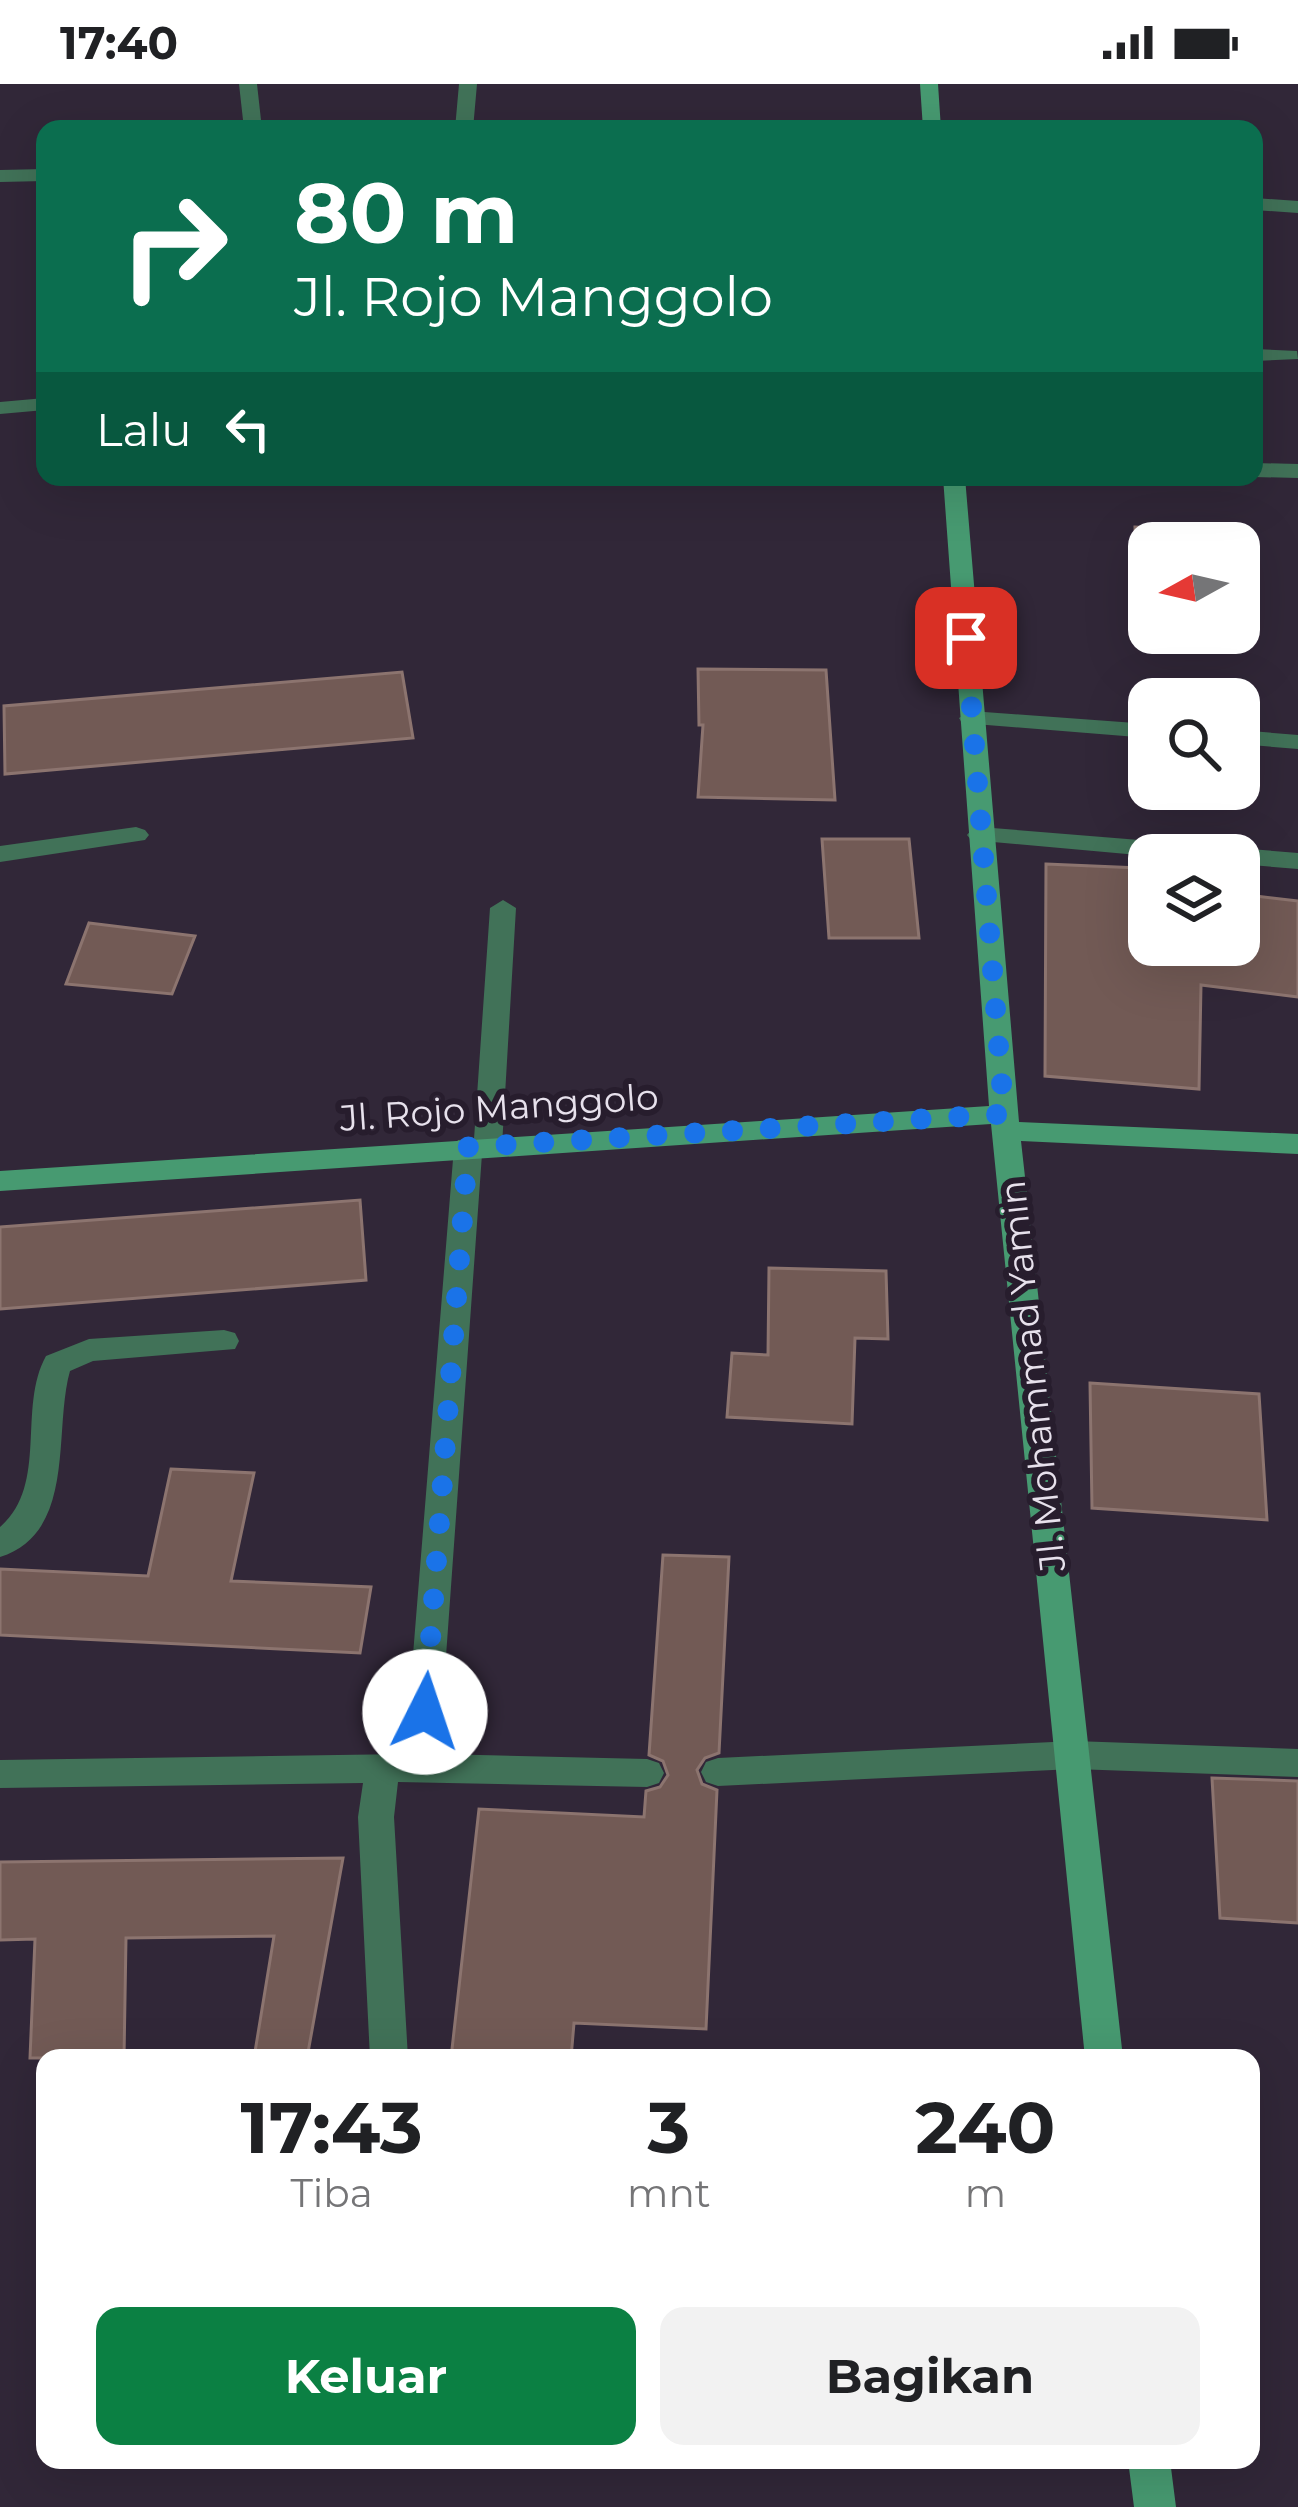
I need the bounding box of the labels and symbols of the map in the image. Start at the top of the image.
north arrow [1128,522,1260,654]
pin [915,587,1017,689]
street label: Jl. Rojo Manggolo [337,1074,660,1140]
street label: Jl. Mohammad Yamin [990,1178,1075,1575]
position arrow [362,1649,488,1775]

